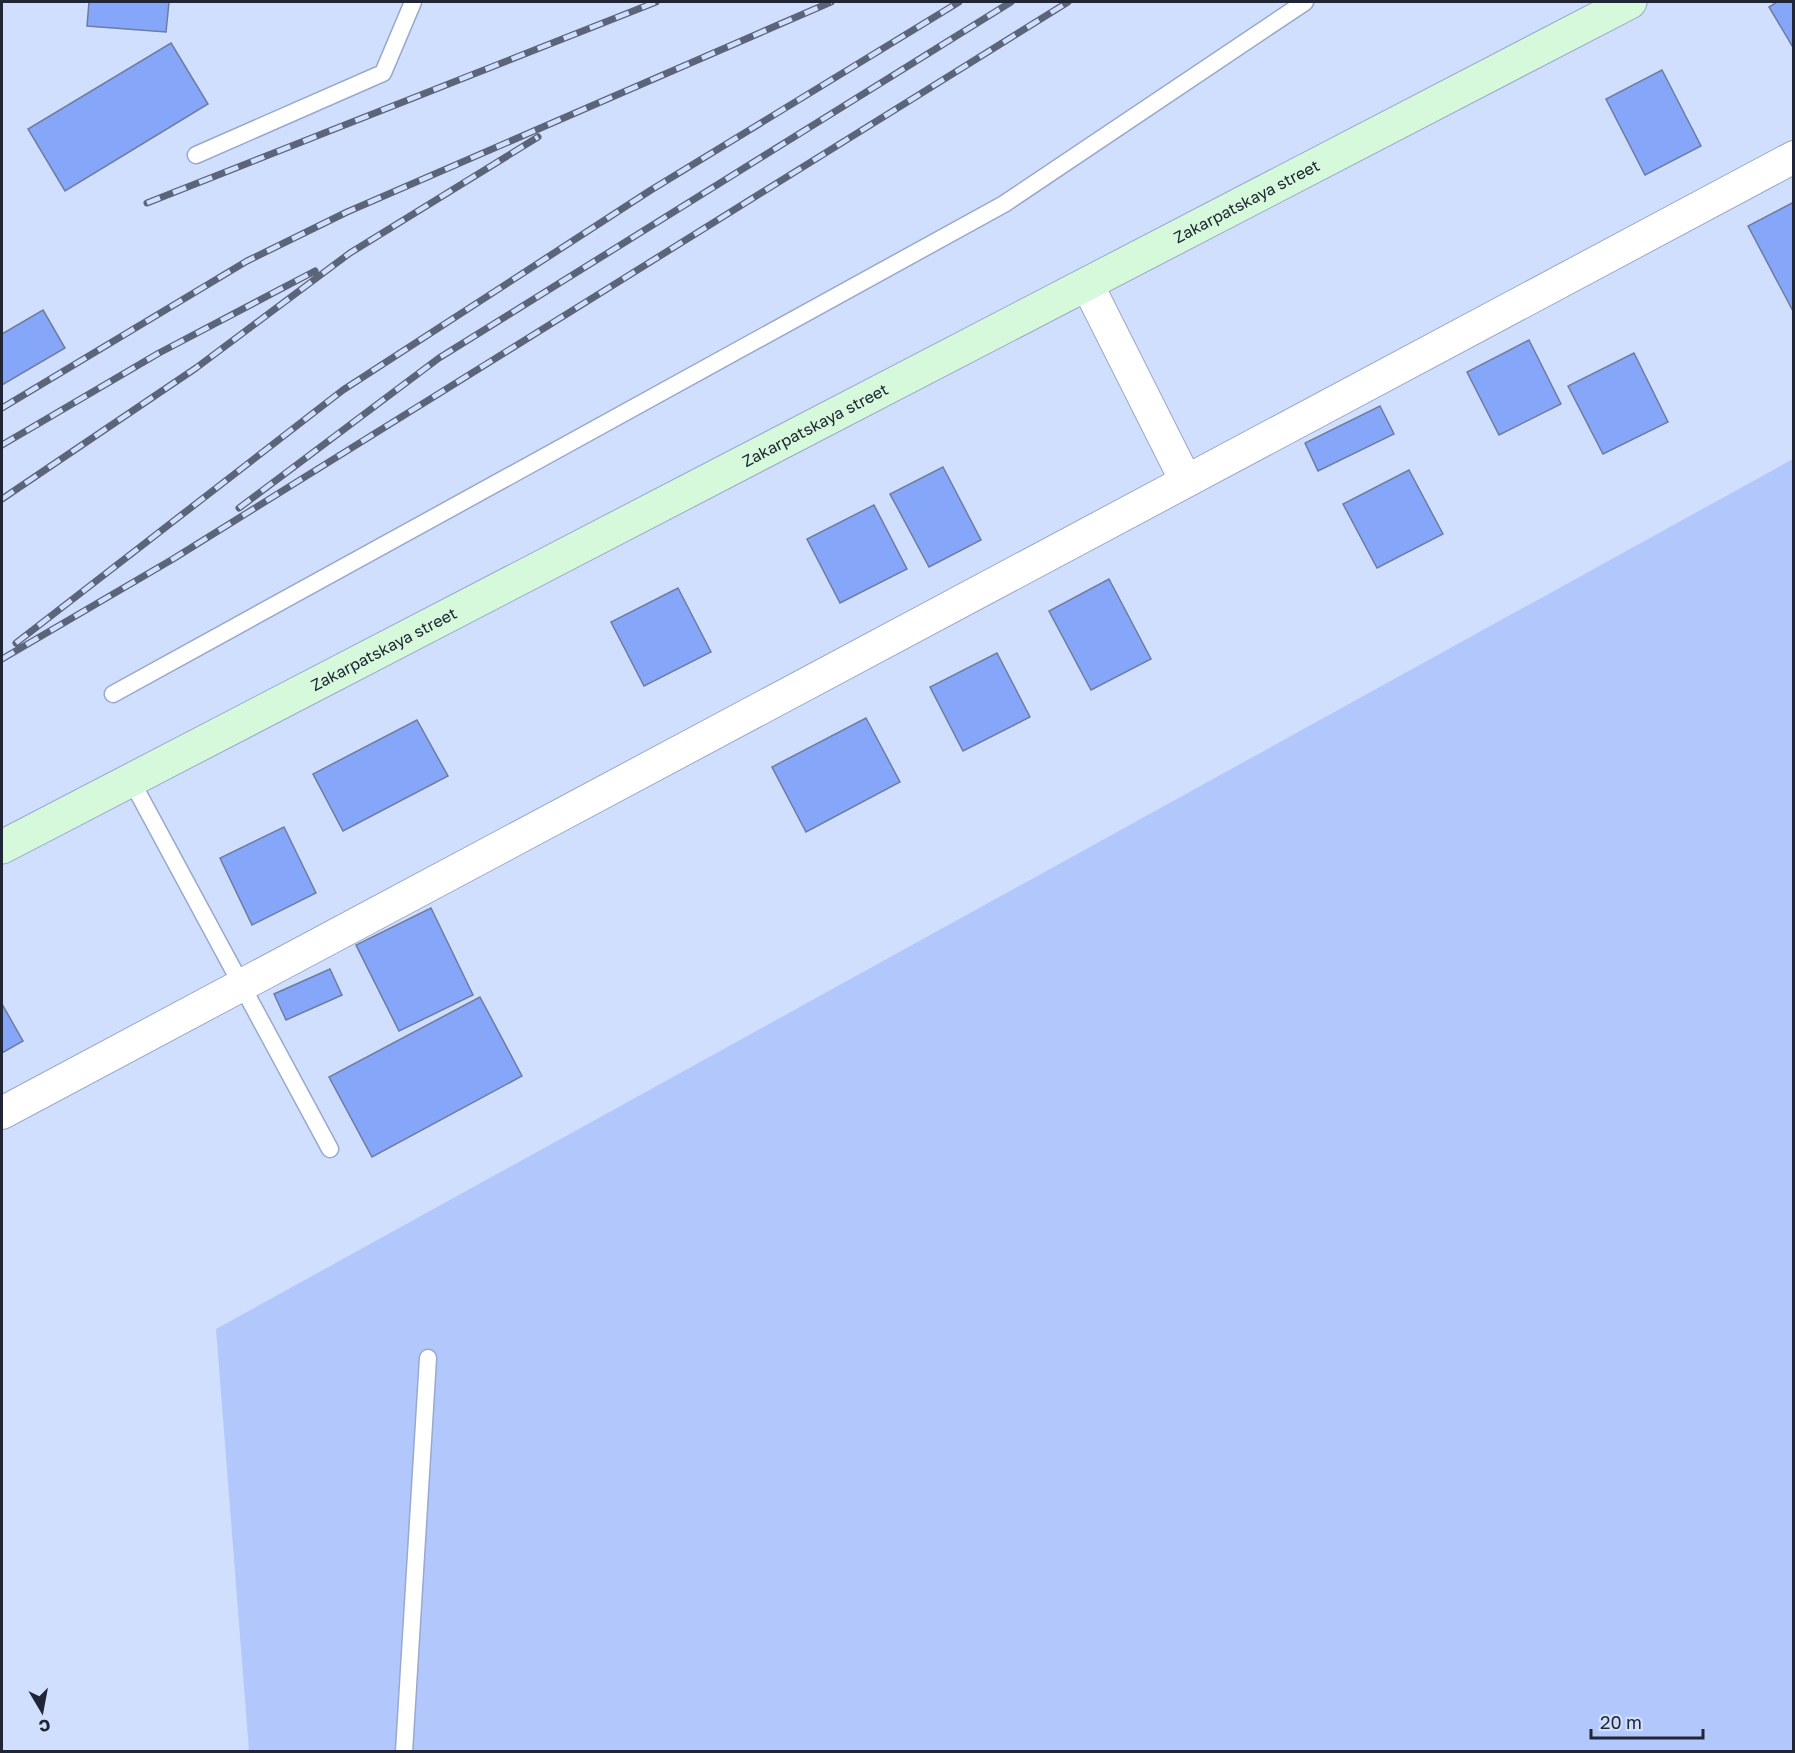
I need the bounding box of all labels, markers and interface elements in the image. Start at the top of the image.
street label: Zakarpatskaya street [1170,155,1323,247]
street label: Zakarpatskaya street [739,379,891,471]
street label: Zakarpatskaya street [307,603,460,695]
north arrow [12,1681,72,1741]
scale bar [1591,1702,1704,1740]
text: 20 m [1600,1711,1642,1733]
text: С [37,1715,52,1737]

